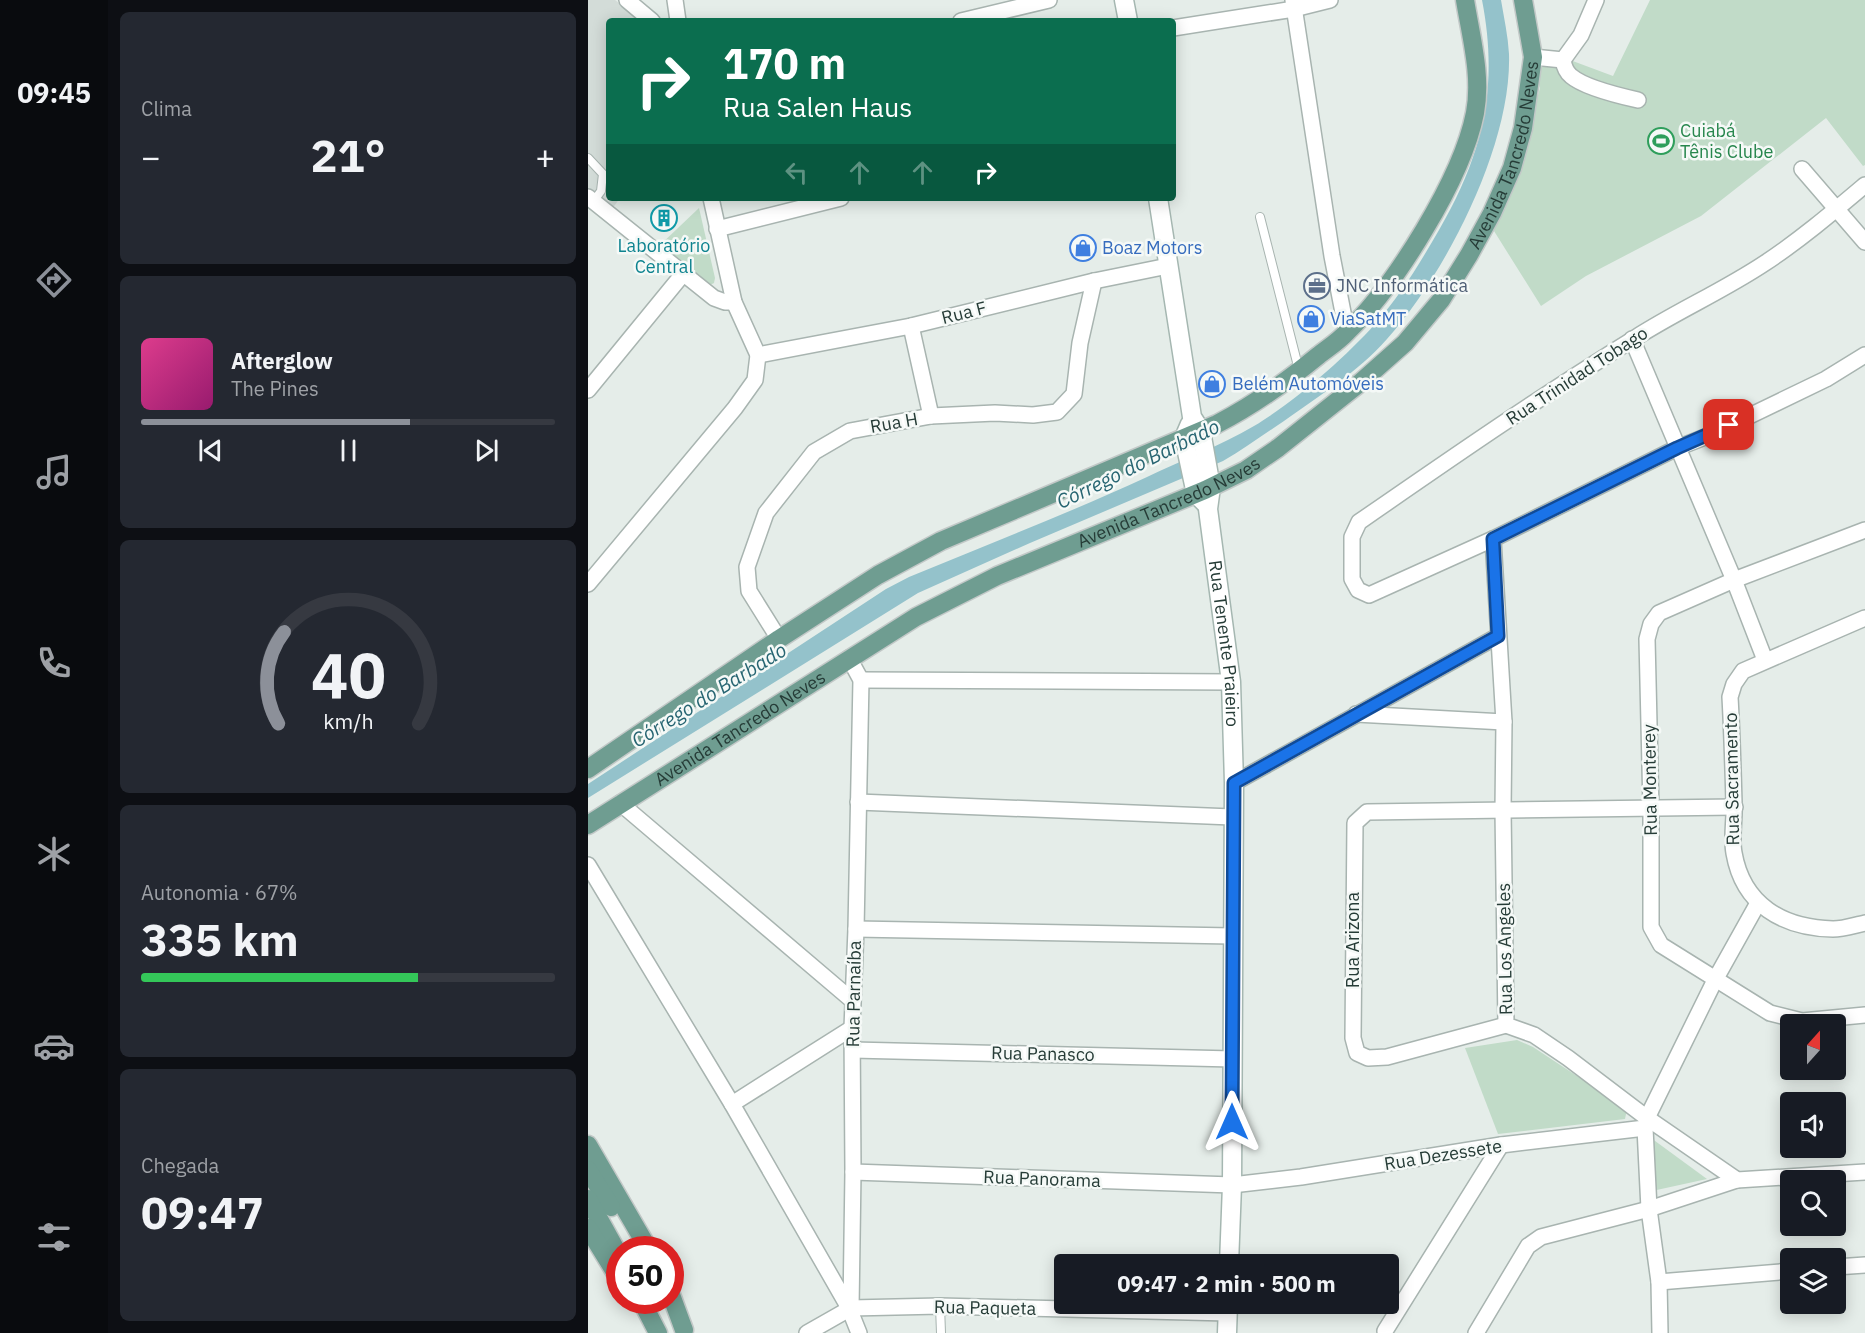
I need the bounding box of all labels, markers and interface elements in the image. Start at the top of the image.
text: 170 m [723,36,846,91]
icon: right [624,42,702,120]
street label: Avenida Tancredo Neves [1463,59,1543,253]
text: 09:45 [17,75,91,110]
text: Rua Salen Haus [723,89,912,124]
text: Clima [141,95,192,122]
place label: Cuiabá Tênis Clube [1680,119,1773,163]
text: 21° [310,126,386,184]
sports icon: Cuiabá Tênis Clube [1646,126,1676,156]
text: − [141,135,161,178]
text: + [535,135,555,178]
icon: left [780,156,813,189]
icon: ahead [843,156,876,189]
icon: ahead [906,156,939,189]
icon: right [969,156,1002,189]
building icon: Laboratório Central [649,203,679,233]
shop icon: Boaz Motors [1068,233,1098,263]
place label: Laboratório Central [618,234,710,278]
place label: Boaz Motors [1102,236,1202,259]
icon: directions [33,259,75,301]
office icon: JNC Informática [1302,271,1332,301]
place label: JNC Informática [1336,274,1468,297]
street label: Rua F [939,296,989,329]
shop icon: ViaSatMT [1296,304,1326,334]
place label: ViaSatMT [1330,307,1406,330]
street label: Rua Trinidad Tobago [1502,321,1652,430]
text: Afterglow [231,346,333,375]
shop icon: Belém Automóveis [1197,369,1227,399]
place label: Belém Automóveis [1232,372,1384,395]
text: The Pines [231,375,319,402]
pin [1703,399,1754,450]
street label: Rua H [868,407,920,438]
icon: arrive [1712,408,1745,441]
water label: Córrego do Barbado [1052,412,1224,515]
icon: previous [194,434,227,467]
icon: pause [332,434,365,467]
icon: next [470,434,503,467]
icon: music [33,451,75,493]
street label: Avenida Tancredo Neves [1074,452,1265,553]
street label: Rua Tenente Praieiro [1204,559,1244,727]
text: 40 [311,634,385,715]
water label: Córrego do Barbado [626,636,791,753]
icon: phone [33,642,75,684]
street label: Avenida Tancredo Neves [650,665,829,791]
text: km/h [323,707,373,735]
street label: Rua Sacramento [1719,712,1744,846]
street label: Rua Monterey [1637,724,1662,836]
icon: climate [33,833,75,875]
text: Autonomia · 67% [141,879,298,906]
street label: Rua Los Angeles [1492,883,1517,1015]
street label: Rua Arizona [1341,891,1364,988]
text: 335 km [141,910,299,968]
street label: Rua Parnaíba [841,940,866,1048]
north arrow [1780,1014,1846,1080]
map controls [1780,1014,1846,1314]
icon: car [33,1025,75,1067]
street label: Rua Panasco [991,1041,1095,1066]
position arrow [1200,1090,1264,1154]
button: sound [1780,1092,1846,1158]
street label: Rua Dezessete [1382,1134,1504,1175]
text: Chegada [141,1152,219,1179]
street label: Rua Panorama [983,1165,1102,1192]
button: search [1780,1170,1846,1236]
text: 09:47 [141,1183,264,1241]
icon: filters [33,1216,75,1258]
speed limit sign: 50 [606,1236,684,1314]
button: layers [1780,1248,1846,1314]
text: 09:47 · 2 min · 500 m [1117,1269,1336,1298]
street label: Rua Paqueta [934,1295,1037,1320]

